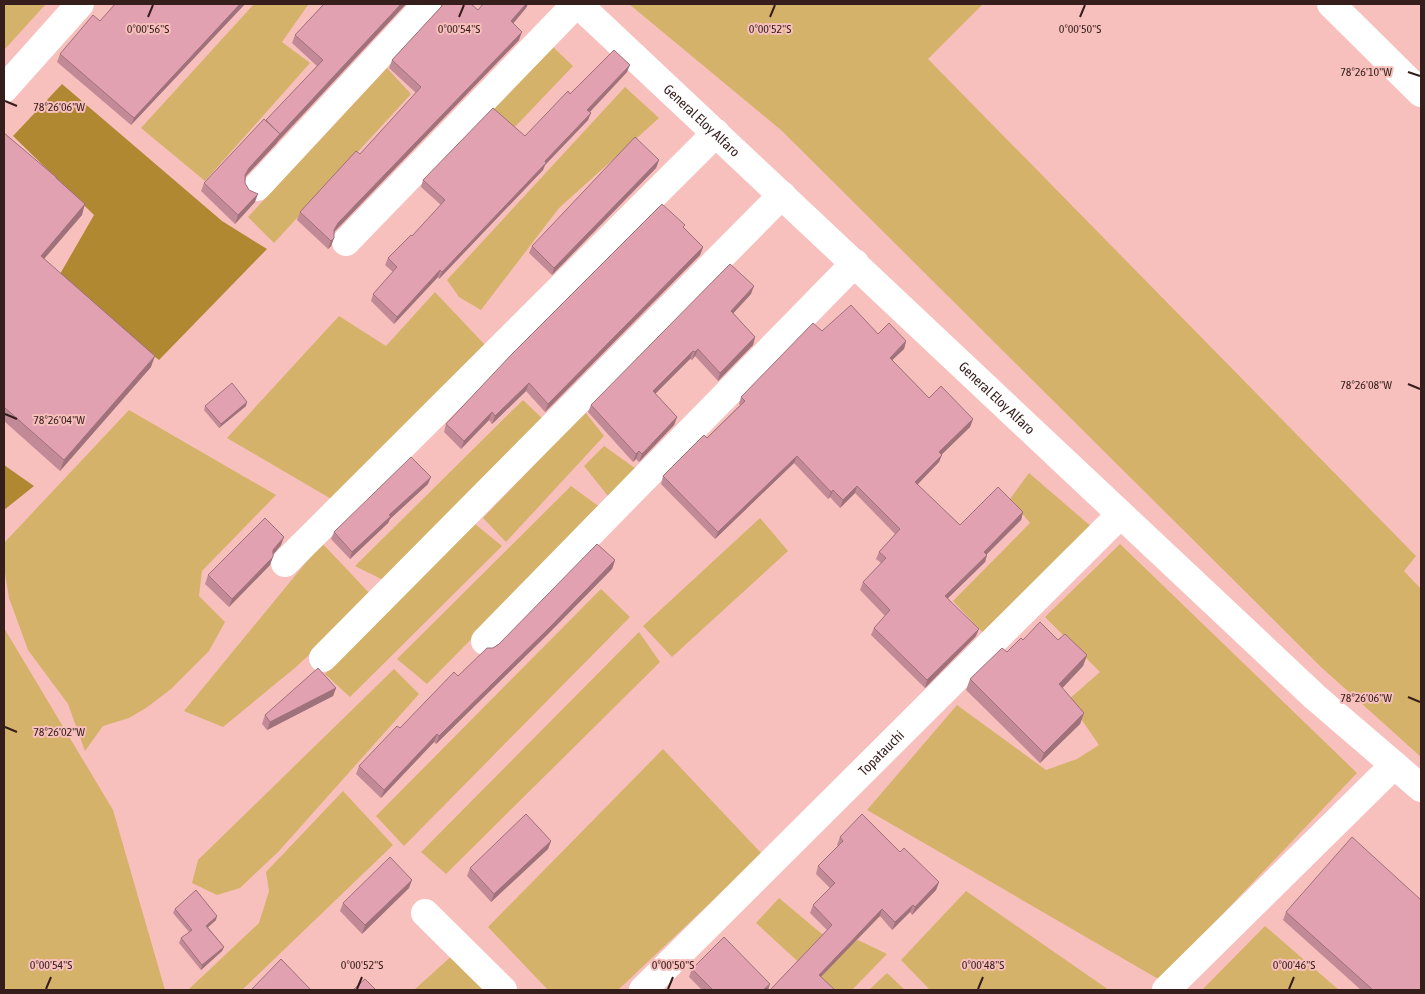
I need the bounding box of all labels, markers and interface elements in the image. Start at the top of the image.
text: 0°00'56"S [127,22,169,36]
text: 0°00'54"S [438,22,480,36]
text: 0°00'52"S [749,22,791,36]
text: 0°00'50"S [1059,22,1101,36]
text: 78°26'10"W [1340,65,1392,79]
street label: General Eloy Alfaro [661,81,743,160]
text: 78°26'06"W [33,100,85,114]
street label: General Eloy Alfaro [956,358,1038,437]
text: 78°26'08"W [1340,378,1392,392]
text: 78°26'04"W [33,413,85,427]
text: 78°26'06"W [1340,691,1392,705]
text: 78°26'02"W [33,725,85,739]
street label: Topatauchi [855,727,907,779]
text: 0°00'54"S [30,958,72,972]
text: 0°00'52"S [341,958,383,972]
text: 0°00'50"S [652,958,694,972]
text: 0°00'48"S [962,958,1004,972]
text: 0°00'46"S [1273,958,1315,972]

